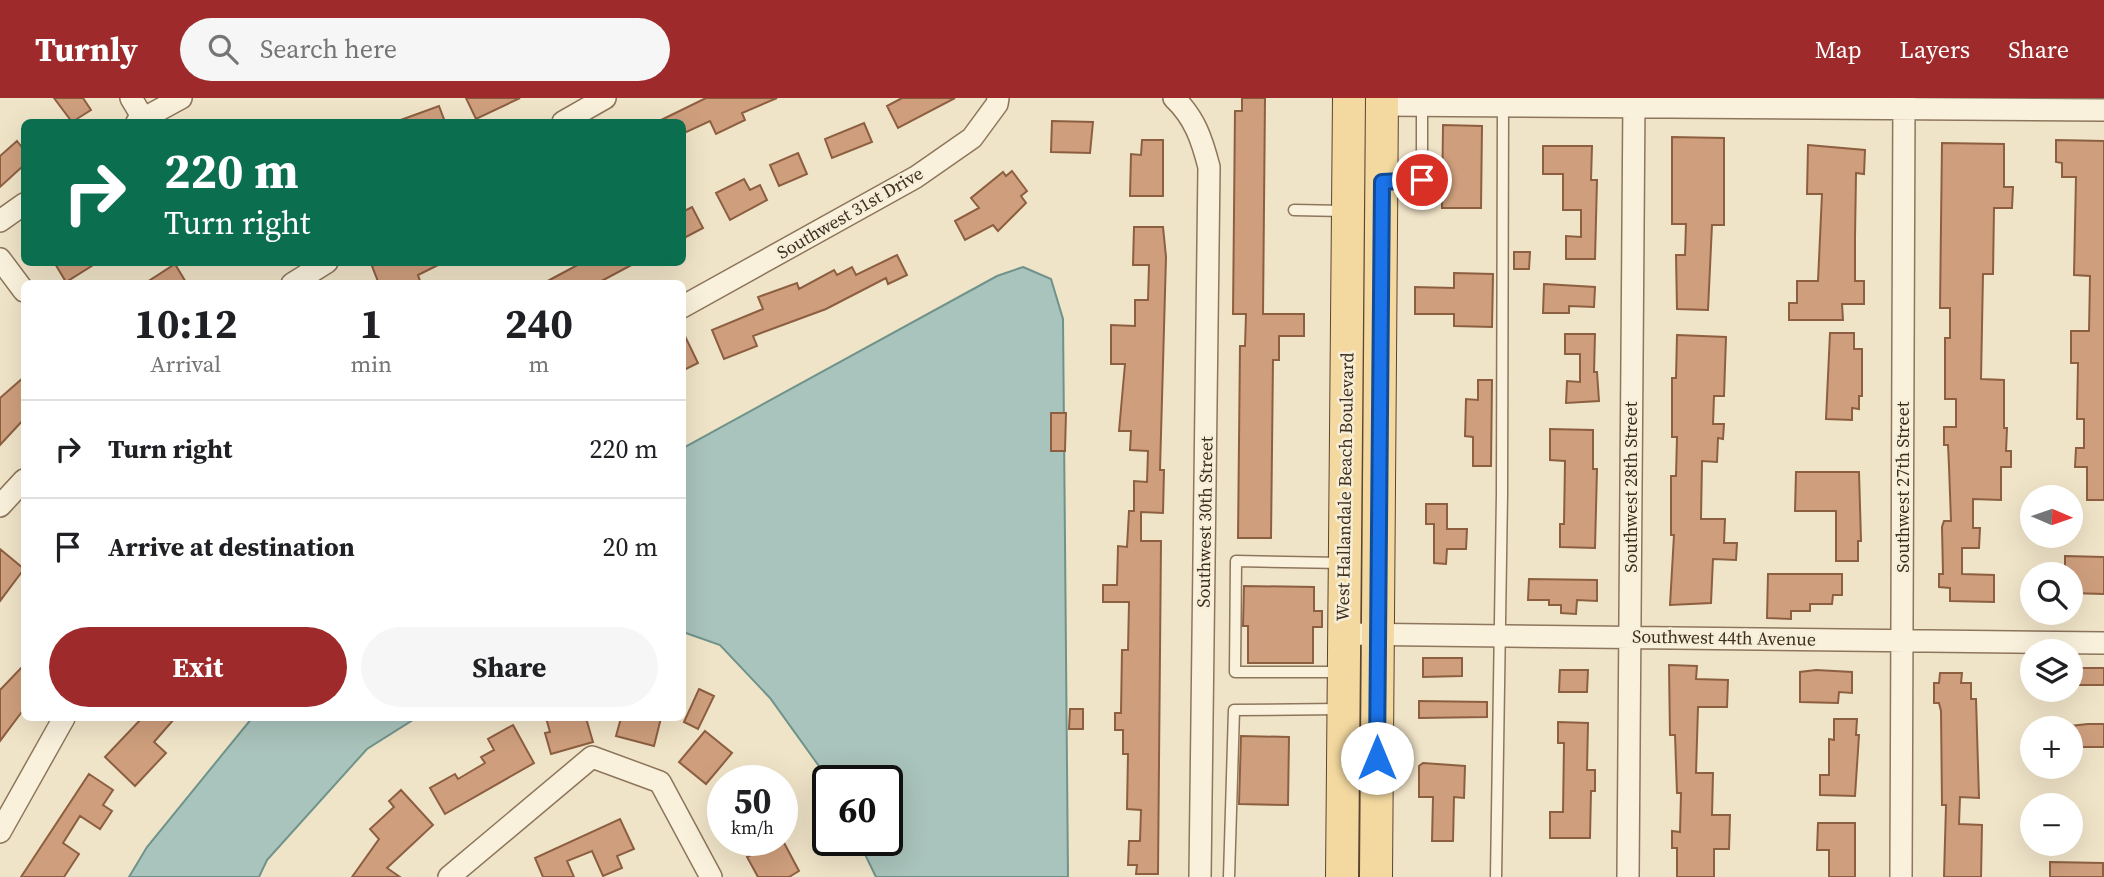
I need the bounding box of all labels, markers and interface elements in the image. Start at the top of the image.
search box [180,18,670,81]
text: Turnly [35,27,138,72]
icon: search [204,30,242,68]
text: Search here [260,31,397,67]
text: Map [1815,33,1862,66]
text: Layers [1900,33,1970,66]
text: Share [2008,33,2069,66]
text: 220 m [164,137,299,204]
icon: right [49,147,140,238]
pin [1392,150,1452,210]
street label: Southwest 31st Drive [772,160,928,265]
icon: arrive [1403,161,1441,199]
text: Turn right [164,201,310,245]
text: 10:12 [134,294,238,352]
text: 1 [360,294,383,352]
text: 240 [505,294,573,352]
text: Arrival [150,348,221,380]
text: min [350,348,392,380]
text: m [529,348,549,380]
street label: West Hallandale Beach Boulevard [1330,352,1359,622]
street label: Southwest 28th Street [1618,401,1643,573]
street label: Southwest 27th Street [1890,401,1915,573]
icon: right [49,430,87,468]
text: Turn right [108,431,232,467]
text: 220 m [590,431,658,467]
street label: Southwest 30th Street [1191,436,1218,608]
north arrow [2020,485,2082,548]
map controls [2020,485,2083,856]
icon: arrive [49,528,87,566]
text: Arrive at destination [108,529,355,565]
text: 20 m [603,529,658,565]
button: search [2020,562,2083,625]
street label: Southwest 44th Avenue [1632,623,1816,652]
button: Exit [49,627,347,707]
button: Share [361,627,658,707]
button: layers [2020,639,2083,702]
button: + [2020,716,2083,779]
position arrow [1340,721,1414,795]
speed limit sign: 60 [812,765,903,856]
text: 50 [734,777,771,825]
button: − [2020,793,2083,856]
text: km/h [731,815,774,840]

